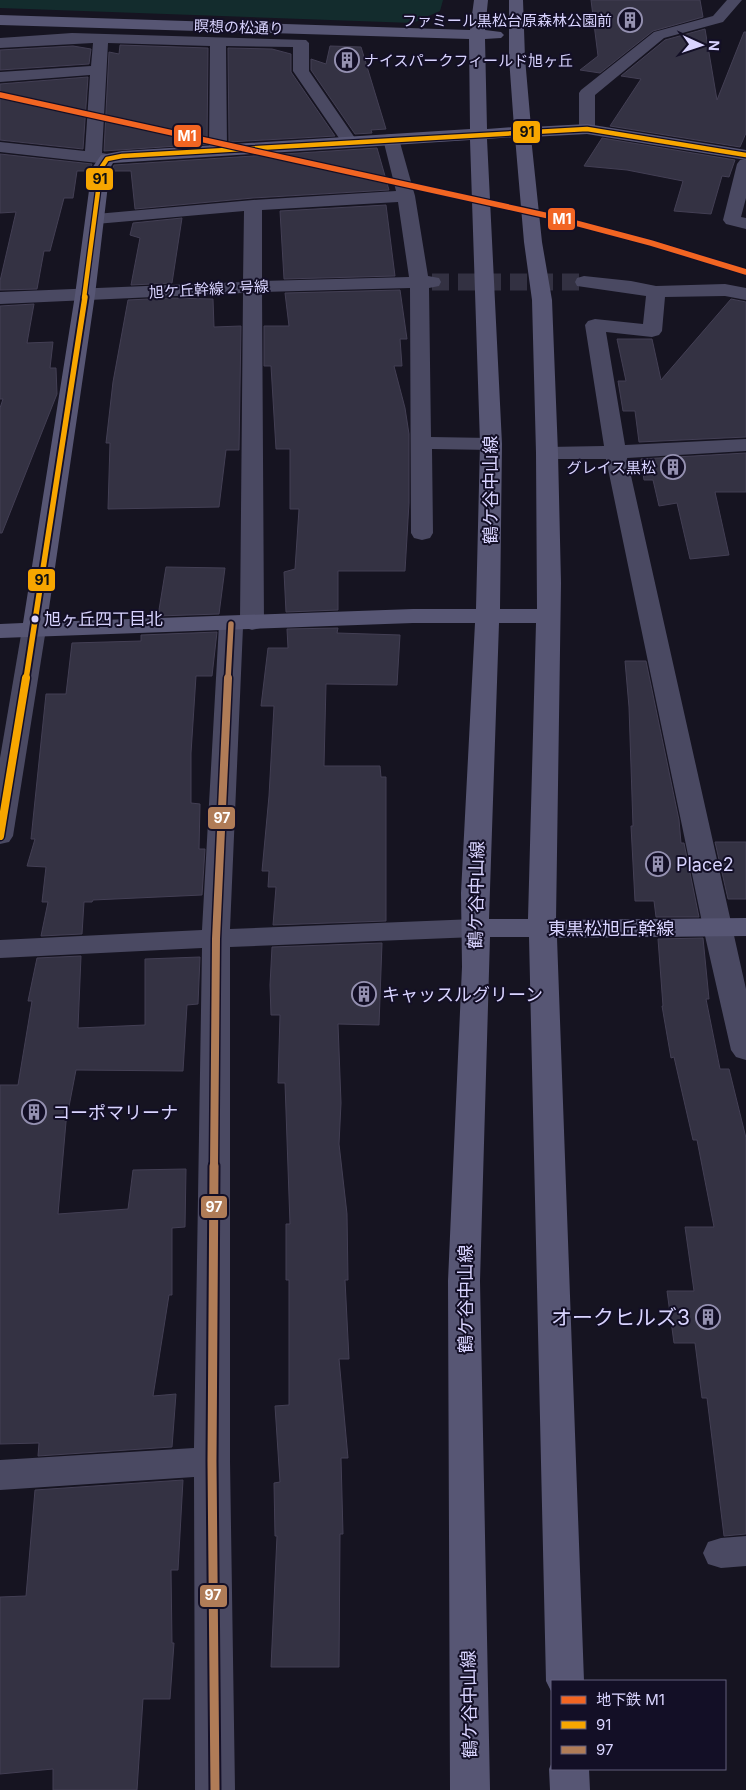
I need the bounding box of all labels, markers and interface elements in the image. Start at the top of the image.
building icon: ファミール黒松台原森林公園前 [617,7,643,33]
place label: ファミール黒松台原森林公園前 [402,11,612,30]
street label: 瞑想の松通り [194,16,284,38]
north arrow [676,20,726,70]
text: N [706,40,723,51]
building icon: ナイスパークフィールド旭ヶ丘 [334,47,360,73]
place label: ナイスパークフィールド旭ヶ丘 [364,51,573,70]
line badge: 91 [512,120,541,144]
text: 91 [519,123,535,140]
line badge: M1 [173,124,202,148]
text: M1 [177,127,197,144]
line badge: 91 [85,167,114,191]
text: 91 [92,170,108,187]
line badge: M1 [547,207,576,231]
text: M1 [552,210,572,227]
street label: 旭ケ丘幹線２号線 [149,276,269,302]
street label: 鶴ケ谷中山線 [480,436,501,544]
building icon: グレイス黒松 [660,454,686,480]
place label: グレイス黒松 [566,458,656,477]
line badge: 91 [27,568,56,592]
text: 91 [34,571,50,588]
place label: 旭ヶ丘四丁目北 [44,609,163,629]
marker: 旭ヶ丘四丁目北 [30,614,40,624]
line badge: 97 [207,806,236,830]
text: 97 [214,809,230,826]
street label: 鶴ケ谷中山線 [465,841,487,949]
building icon: Place2 [645,851,671,877]
place label: Place2 [676,854,734,875]
street label: 東黒松旭丘幹線 [548,918,674,939]
building icon: キャッスルグリーン [351,981,377,1007]
place label: キャッスルグリーン [382,984,543,1005]
building icon: コーポマリーナ [21,1099,47,1125]
place label: コーポマリーナ [52,1102,178,1123]
line badge: 97 [200,1195,228,1219]
text: 97 [206,1198,222,1215]
street label: 鶴ケ谷中山線 [455,1245,476,1353]
building icon: オークヒルズ3 [695,1304,721,1330]
place label: オークヒルズ3 [551,1305,690,1330]
line badge: 97 [199,1584,228,1608]
text: 97 [205,1586,221,1603]
street label: 鶴ケ谷中山線 [458,1650,480,1758]
legend [551,1680,726,1770]
text: 地下鉄 M1 [596,1690,665,1709]
text: 91 [596,1715,611,1734]
text: 97 [596,1740,614,1759]

